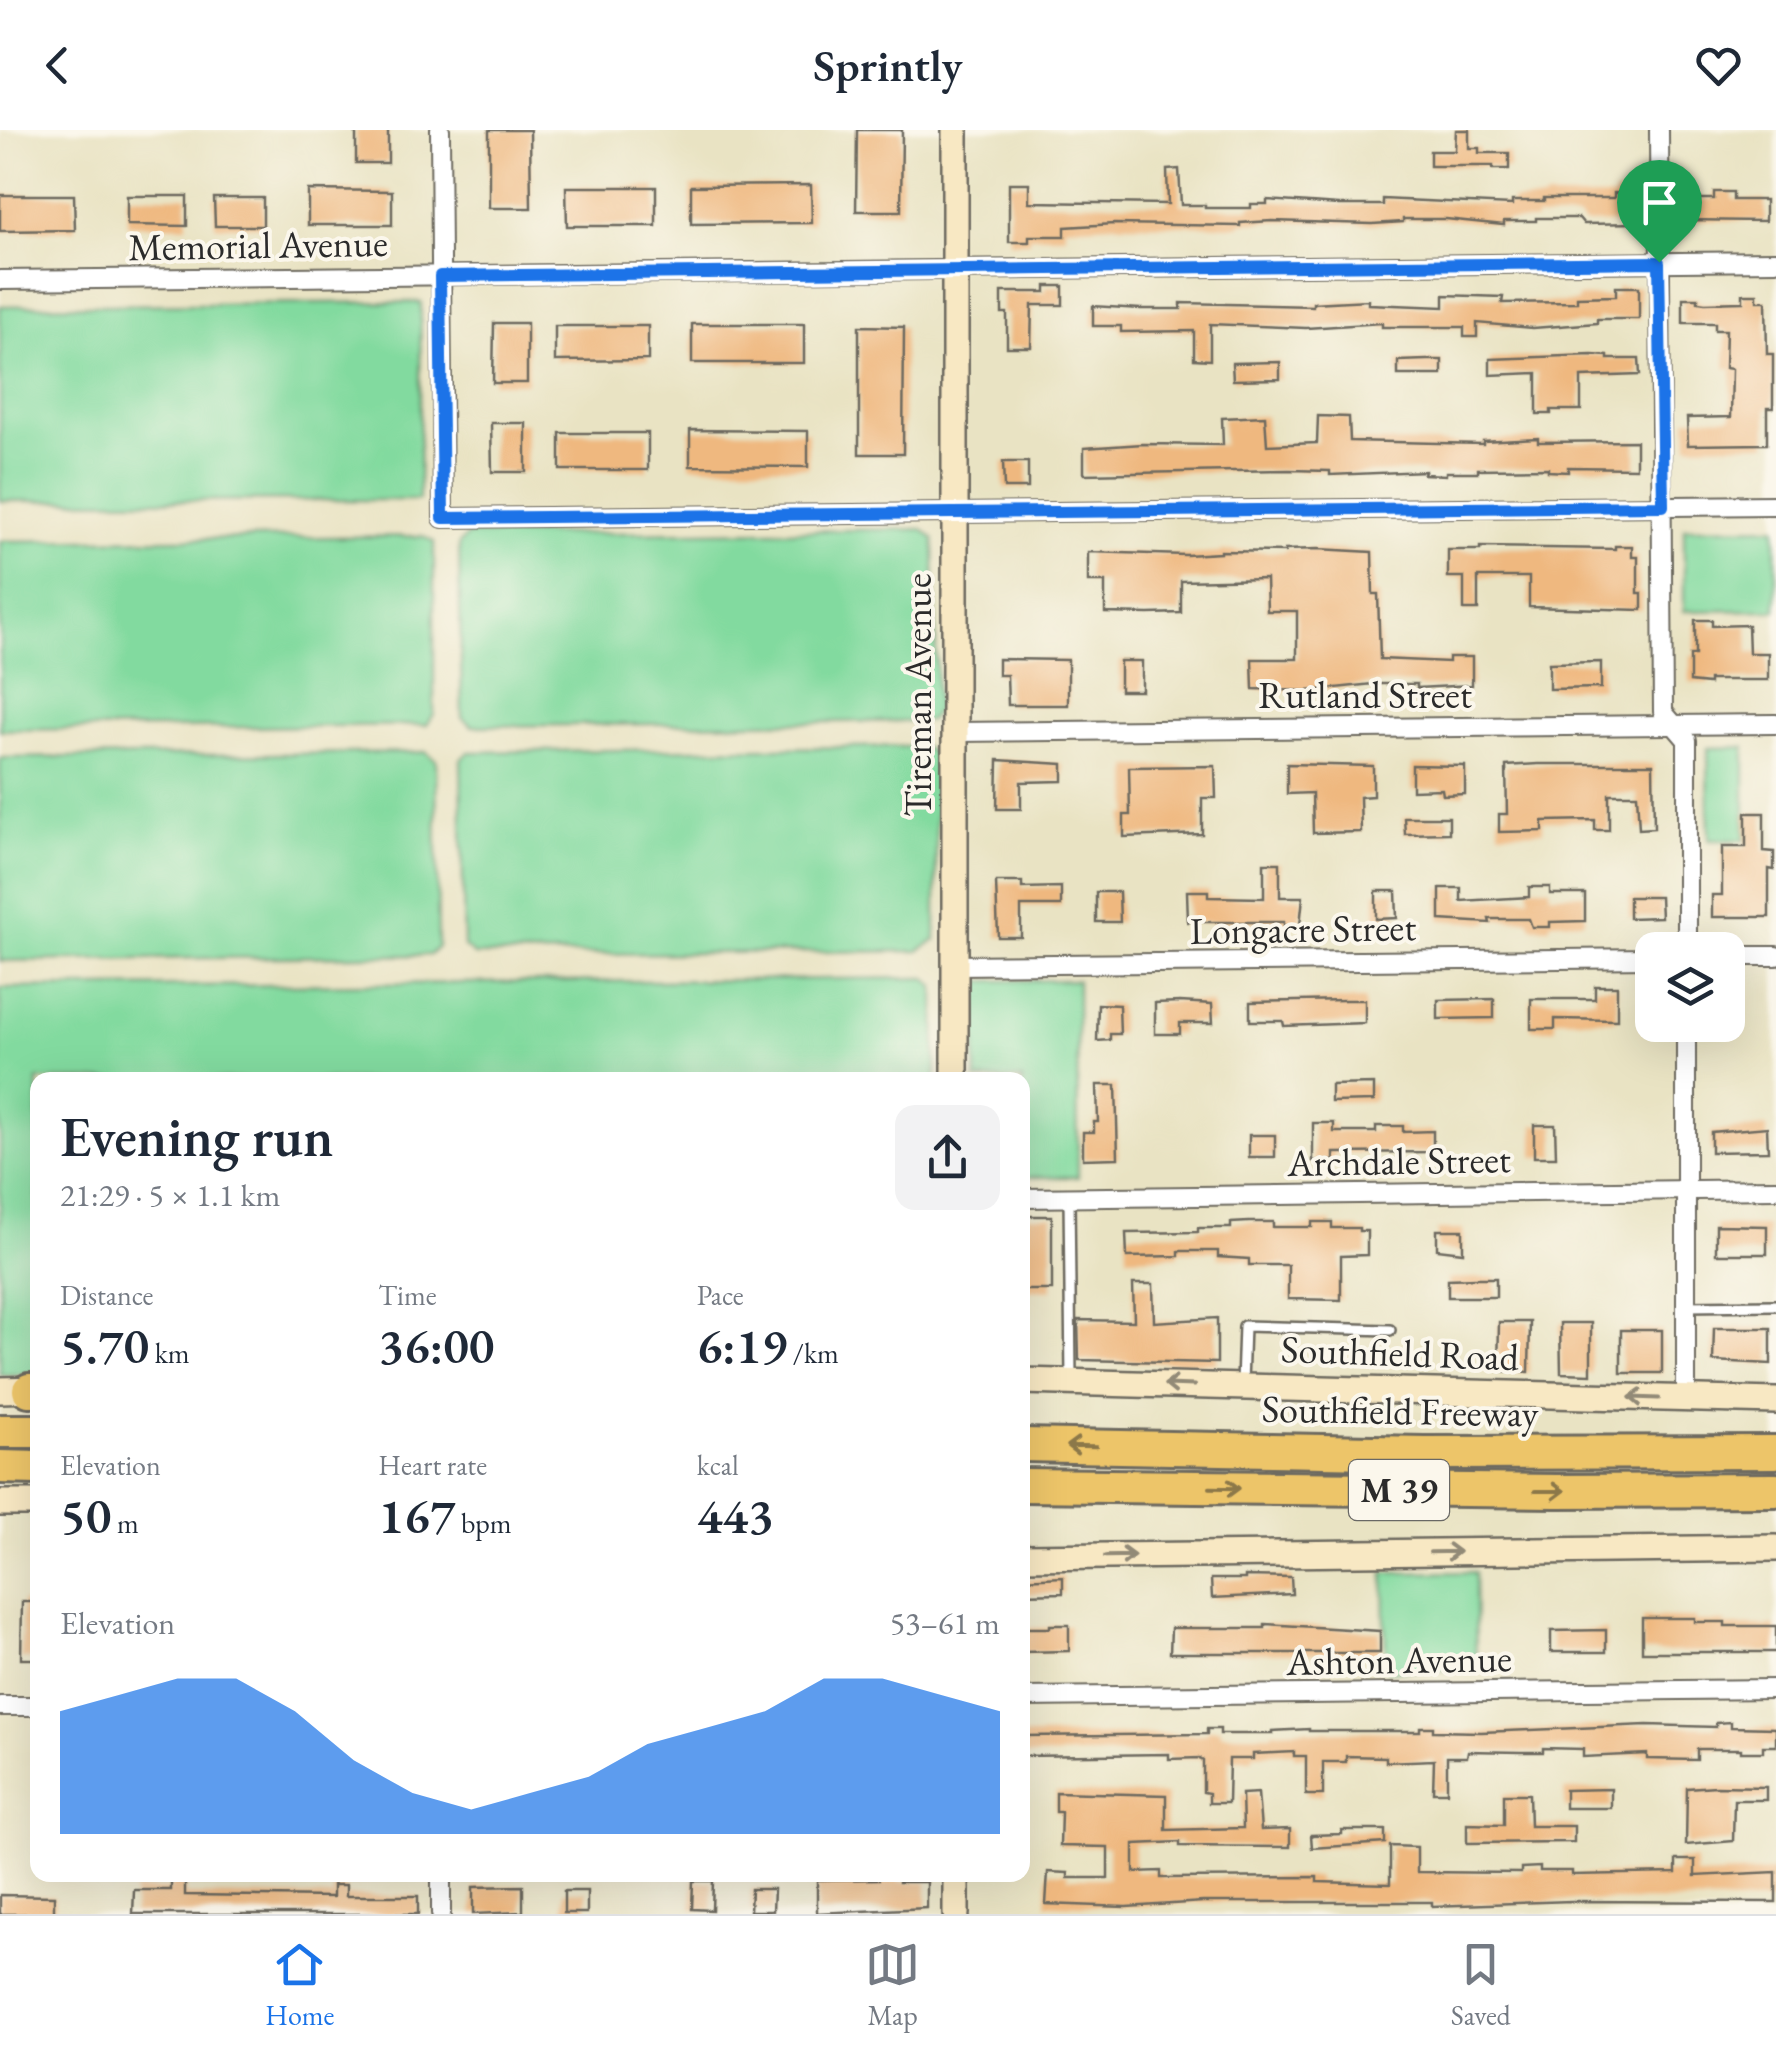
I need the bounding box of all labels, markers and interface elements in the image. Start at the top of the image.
text: Sprintly [813,36,963,94]
icon: back [30,38,85,93]
icon: heart [1691,38,1746,93]
pin [1617,160,1702,263]
icon: arrive [1632,175,1687,230]
street label: Memorial Avenue [128,218,388,271]
street label: Tireman Avenue [893,573,942,817]
street label: Rutland Street [1258,670,1472,719]
street label: Longacre Street [1189,902,1417,955]
map controls [1635,932,1745,1042]
button: layers [1635,932,1745,1042]
text: Evening run [60,1101,333,1172]
button: share [895,1105,1000,1210]
street label: Archdale Street [1286,1134,1511,1187]
text: 21:29 · 5 × 1.1 km [60,1174,280,1216]
text: Distance [60,1277,154,1313]
text: Time [378,1277,437,1313]
text: Pace [697,1277,744,1313]
text: 5.70 [60,1313,149,1378]
text: 36:00 [378,1313,494,1378]
text: 6:19 [697,1313,787,1378]
street label: Southfield Road [1280,1324,1521,1381]
text: km [149,1335,190,1371]
text: /km [787,1335,839,1371]
one-way arrow [1163,1375,1195,1394]
street label: Southfield Freeway [1261,1384,1539,1437]
one-way arrow [1628,1388,1660,1407]
one-way arrow [1066,1437,1098,1456]
text: Elevation [60,1447,161,1483]
text: Heart rate [378,1447,487,1483]
text: kcal [697,1447,739,1483]
road number: M 39 [1349,1460,1449,1520]
one-way arrow [1208,1478,1240,1497]
one-way arrow [1532,1482,1565,1500]
text: 50 [60,1483,111,1548]
text: 167 [378,1483,455,1548]
text: 443 [697,1483,774,1548]
text: m [111,1505,139,1541]
text: bpm [455,1505,512,1541]
one-way arrow [1428,1542,1460,1562]
one-way arrow [1103,1546,1135,1565]
text: Elevation [60,1602,175,1644]
text: 53–61 m [890,1602,1000,1644]
street label: Ashton Avenue [1285,1633,1512,1686]
tab: Home [265,1937,335,2033]
tab: Map [865,1937,920,2033]
tab: Saved [1451,1937,1511,2033]

